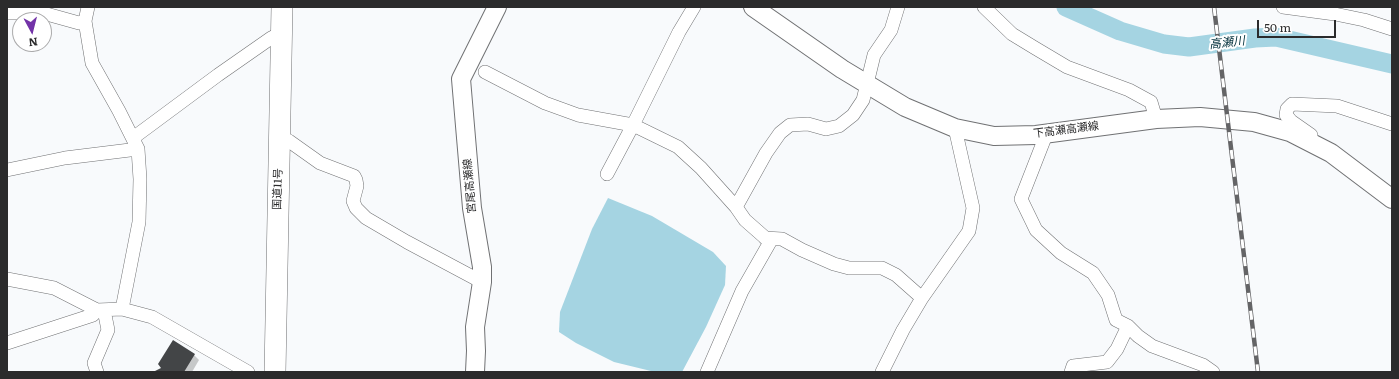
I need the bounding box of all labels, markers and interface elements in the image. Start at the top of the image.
north arrow [12,12,52,52]
scale bar [1259,12,1338,38]
text: 50 m [1264,18,1291,36]
text: N [28,34,39,51]
water label: 高瀬川 [1208,34,1246,52]
street label: 下高瀬高瀬線 [1032,119,1100,141]
street label: 宮尾高瀬線 [461,158,479,214]
street label: 国道11号 [271,168,285,210]

